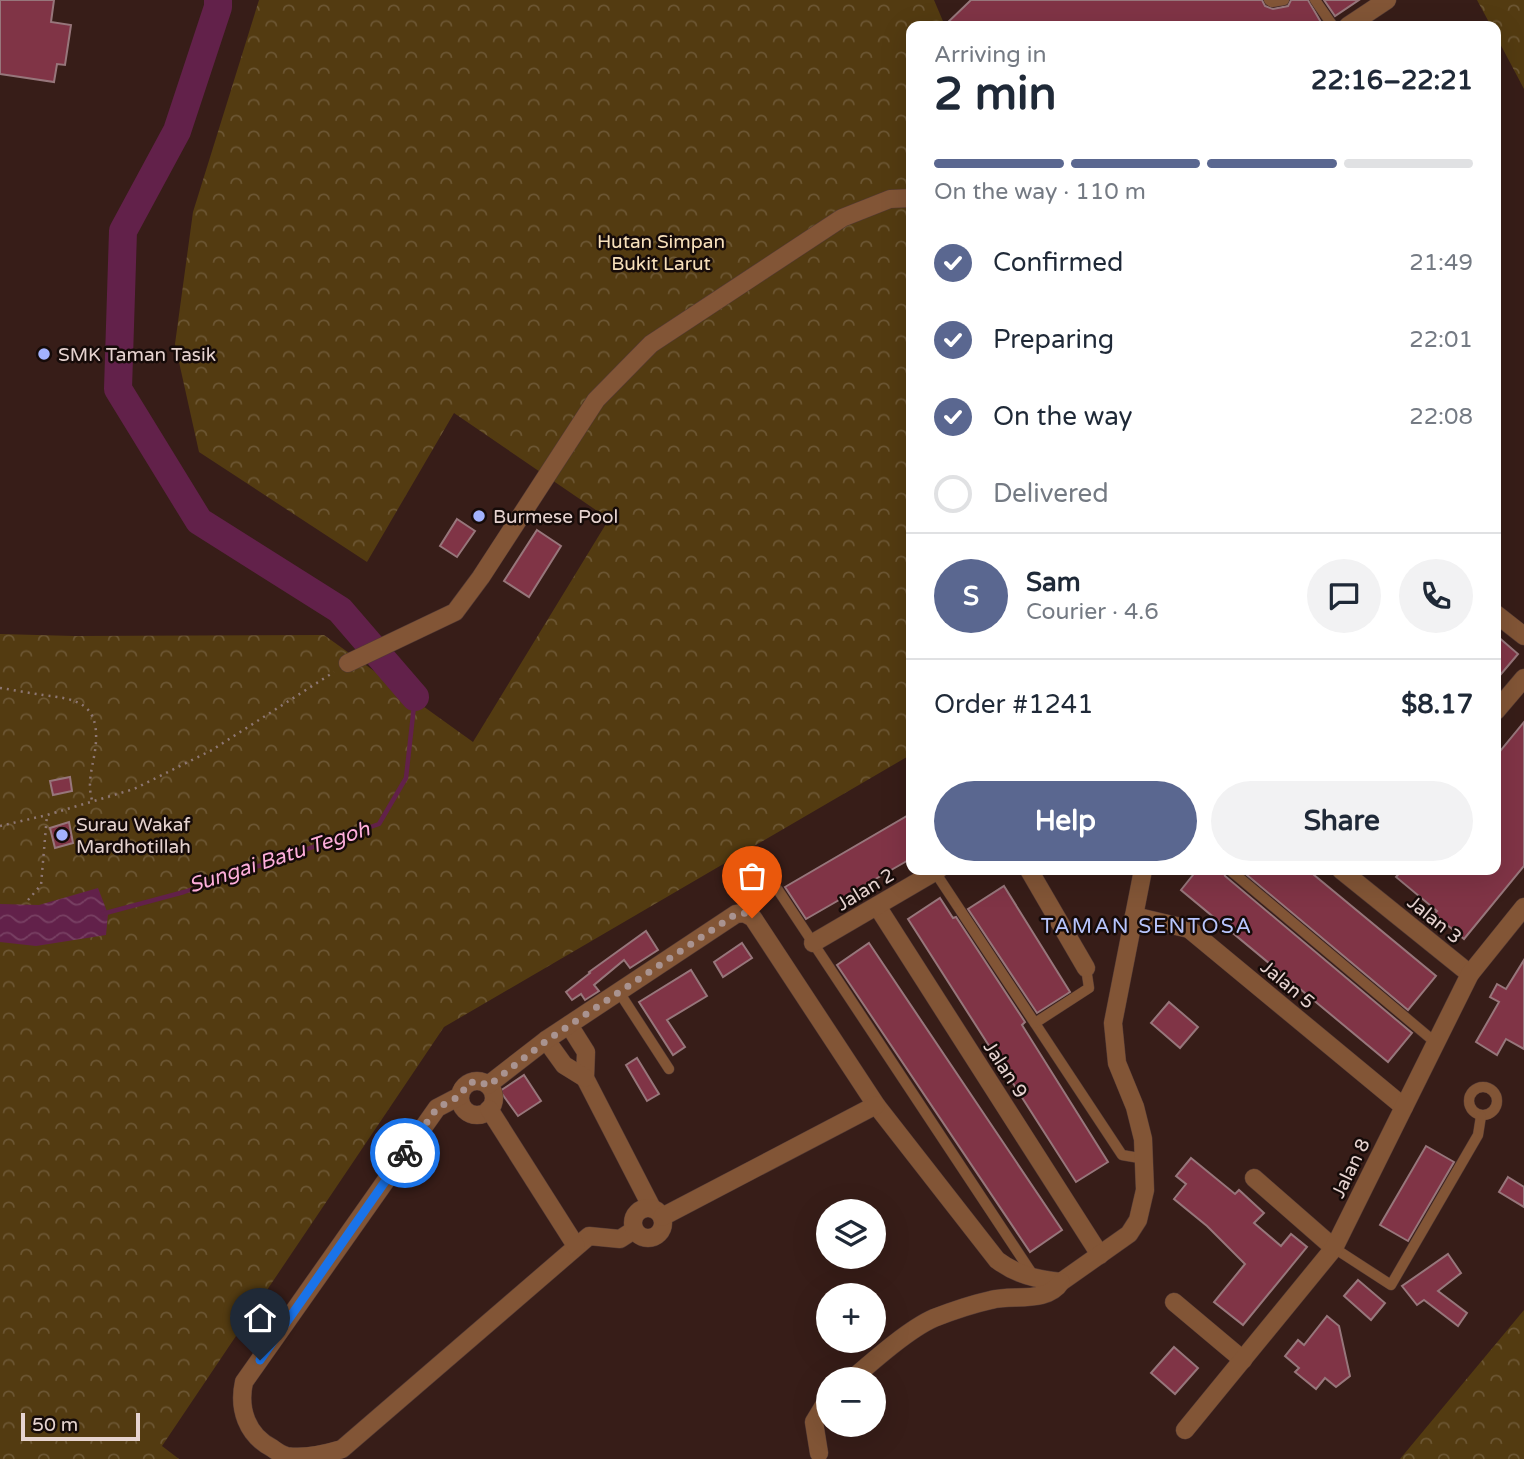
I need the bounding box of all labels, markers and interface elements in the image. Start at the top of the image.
text: Arriving in [934,41,1047,69]
text: 22:16–22:21 [1311,65,1473,96]
text: 2 min [934,67,1057,122]
text: On the way · 110 m [934,178,1146,206]
park label: Hutan Simpan Bukit Larut [597,231,725,275]
icon: check [934,244,972,282]
text: Confirmed [993,247,1123,278]
text: 21:49 [1409,249,1473,277]
icon: check [934,321,972,359]
text: Preparing [993,324,1114,355]
text: 22:01 [1409,326,1473,354]
place label: SMK Taman Tasik [58,344,216,366]
marker: SMK Taman Tasik [36,346,52,362]
icon: check [934,398,972,436]
text: On the way [993,401,1133,432]
text: 22:08 [1409,403,1473,431]
text: Delivered [993,478,1109,509]
place label: Burmese Pool [493,506,618,528]
marker: Burmese Pool [471,508,487,524]
button: chat [1307,559,1381,633]
button: phone [1399,559,1473,633]
text: Sam [1026,567,1081,598]
text: S [963,581,979,612]
text: Courier · 4.6 [1026,598,1159,626]
text: Order #1241 [934,689,1094,720]
text: $8.17 [1401,689,1473,720]
button: Help [934,781,1197,861]
button: Share [1211,781,1473,861]
place label: Surau Wakaf Mardhotillah [76,814,191,858]
water label: Sungai Batu Tegoh [186,816,374,899]
marker: Surau Wakaf Mardhotillah [54,827,70,843]
pin [722,846,782,918]
icon: bag [733,857,771,895]
street label: Jalan 2 [833,864,898,916]
street label: Jalan 3 [1403,891,1466,948]
district label: TAMAN SENTOSA [1041,914,1253,939]
street label: Jalan 5 [1256,956,1319,1014]
street label: Jalan 9 [979,1037,1032,1102]
courier [370,1118,440,1188]
icon: bike [386,1134,424,1172]
street label: Jalan 8 [1327,1135,1375,1202]
map controls [816,1199,886,1437]
button: layers [816,1199,886,1269]
button: + [816,1283,886,1353]
pin [230,1288,290,1360]
icon: home [241,1299,279,1337]
button: − [816,1367,886,1437]
scale bar [21,1410,140,1442]
text: 50 m [32,1414,78,1436]

